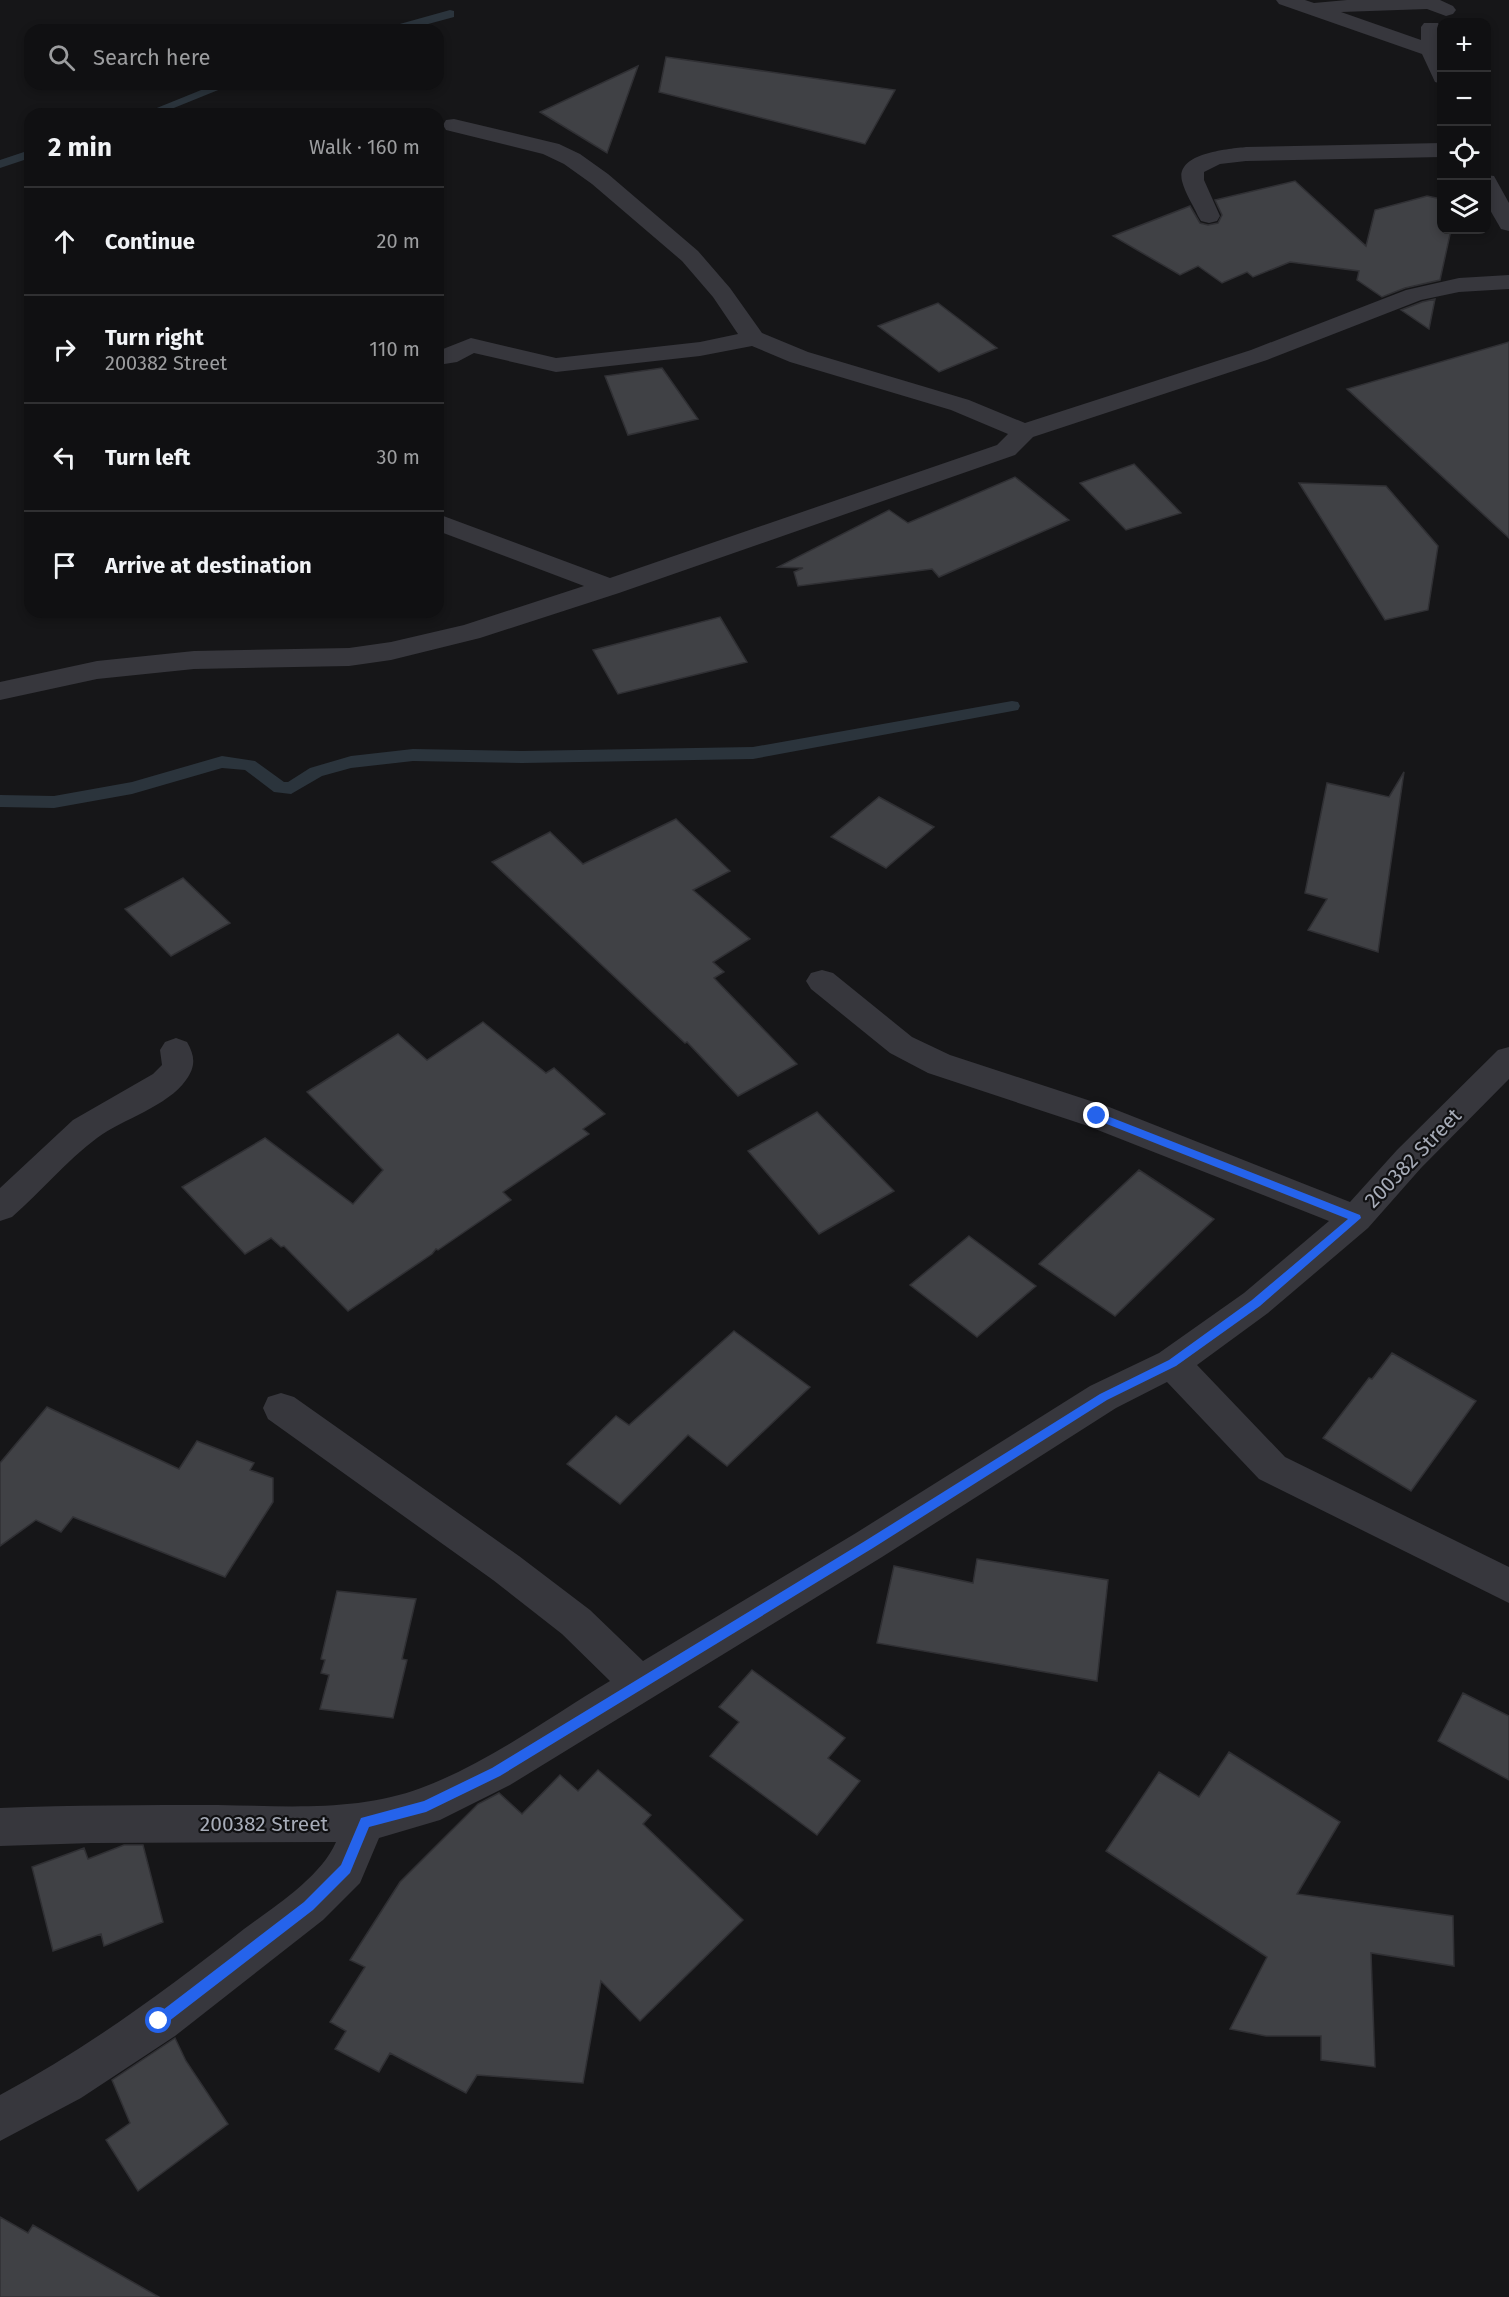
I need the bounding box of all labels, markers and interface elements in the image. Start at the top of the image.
map controls [1437,18,1491,234]
button: + [1437,18,1491,72]
search box [24,24,444,90]
icon: search [45,41,78,74]
text: Search here [93,44,211,71]
button: − [1437,72,1491,126]
button: locate [1437,126,1491,180]
text: 2 min [48,132,112,163]
text: Walk · 160 m [309,135,420,159]
button: layers [1437,180,1491,234]
icon: ahead [48,225,81,258]
text: Continue [105,228,195,255]
text: 20 m [377,229,420,253]
text: Turn right [105,324,204,351]
icon: right [48,333,81,366]
text: 110 m [369,337,420,361]
text: 200382 Street [105,351,227,375]
icon: left [48,441,81,474]
text: Turn left [105,444,190,471]
text: 30 m [376,445,420,469]
icon: arrive [48,549,81,582]
text: Arrive at destination [105,552,312,579]
route end [1083,1102,1109,1128]
street label: 200382 Street [1359,1102,1467,1213]
street label: 200382 Street [200,1811,329,1837]
route start [145,2007,171,2033]

